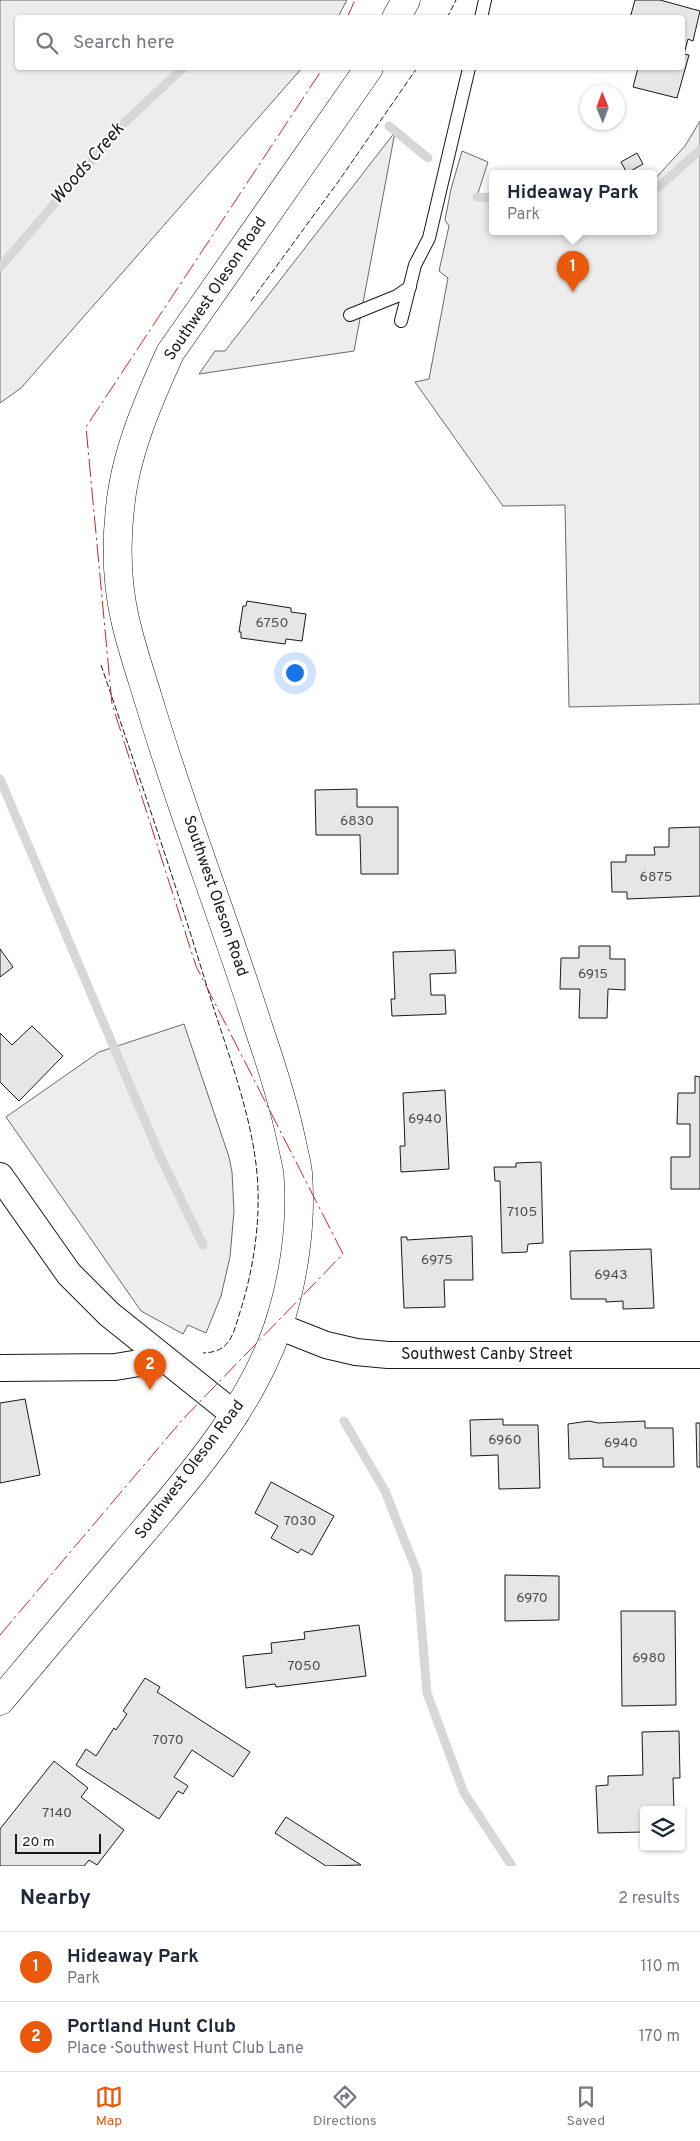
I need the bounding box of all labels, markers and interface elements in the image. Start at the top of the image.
search box [15,15,685,70]
icon: search [33,29,61,57]
text: Search here [73,31,175,55]
north arrow [580,85,625,130]
water label: Woods Creek [46,118,130,210]
popup [489,170,657,235]
text: Hideaway Park [507,181,639,205]
text: Park [507,205,540,225]
street label: Southwest Oleson Road [160,213,272,365]
pin: 1 [557,251,589,292]
house number: 6750 [255,615,289,632]
your location [282,660,308,686]
street label: Southwest Oleson Road [178,813,252,979]
house number: 6830 [340,813,374,830]
house number: 6875 [640,869,672,886]
house number: 6915 [578,966,608,983]
house number: 6940 [408,1111,442,1128]
house number: 7105 [507,1204,537,1221]
house number: 6975 [421,1252,453,1269]
house number: 6943 [594,1267,628,1284]
street label: Southwest Canby Street [401,1345,573,1365]
pin: 2 [134,1349,166,1390]
street label: Southwest Oleson Road [131,1396,249,1544]
house number: 6960 [488,1432,522,1449]
house number: 6940 [604,1435,638,1452]
house number: 7030 [283,1513,317,1530]
house number: 6970 [516,1590,548,1607]
house number: 6980 [632,1650,666,1667]
house number: 7050 [287,1658,321,1675]
house number: 7070 [152,1732,184,1749]
house number: 7140 [42,1805,72,1822]
map controls [640,1806,685,1851]
button: layers [640,1806,685,1851]
scale bar [15,1831,101,1854]
text: 20 m [22,1834,55,1851]
text: Nearby [20,1885,91,1912]
text: 2 results [618,1889,680,1909]
text: Hideaway Park [67,1945,199,1969]
text: 1 [33,1957,39,1977]
text: 110 m [640,1957,680,1977]
text: Park [67,1969,100,1989]
text: Portland Hunt Club [67,2015,236,2039]
text: 2 [31,2027,41,2047]
text: 170 m [639,2027,680,2047]
text: Place · Southwest Hunt Club Lane [67,2039,304,2059]
tab: Map [95,2083,123,2130]
tab: Directions [313,2083,377,2130]
tab: Saved [567,2083,605,2130]

